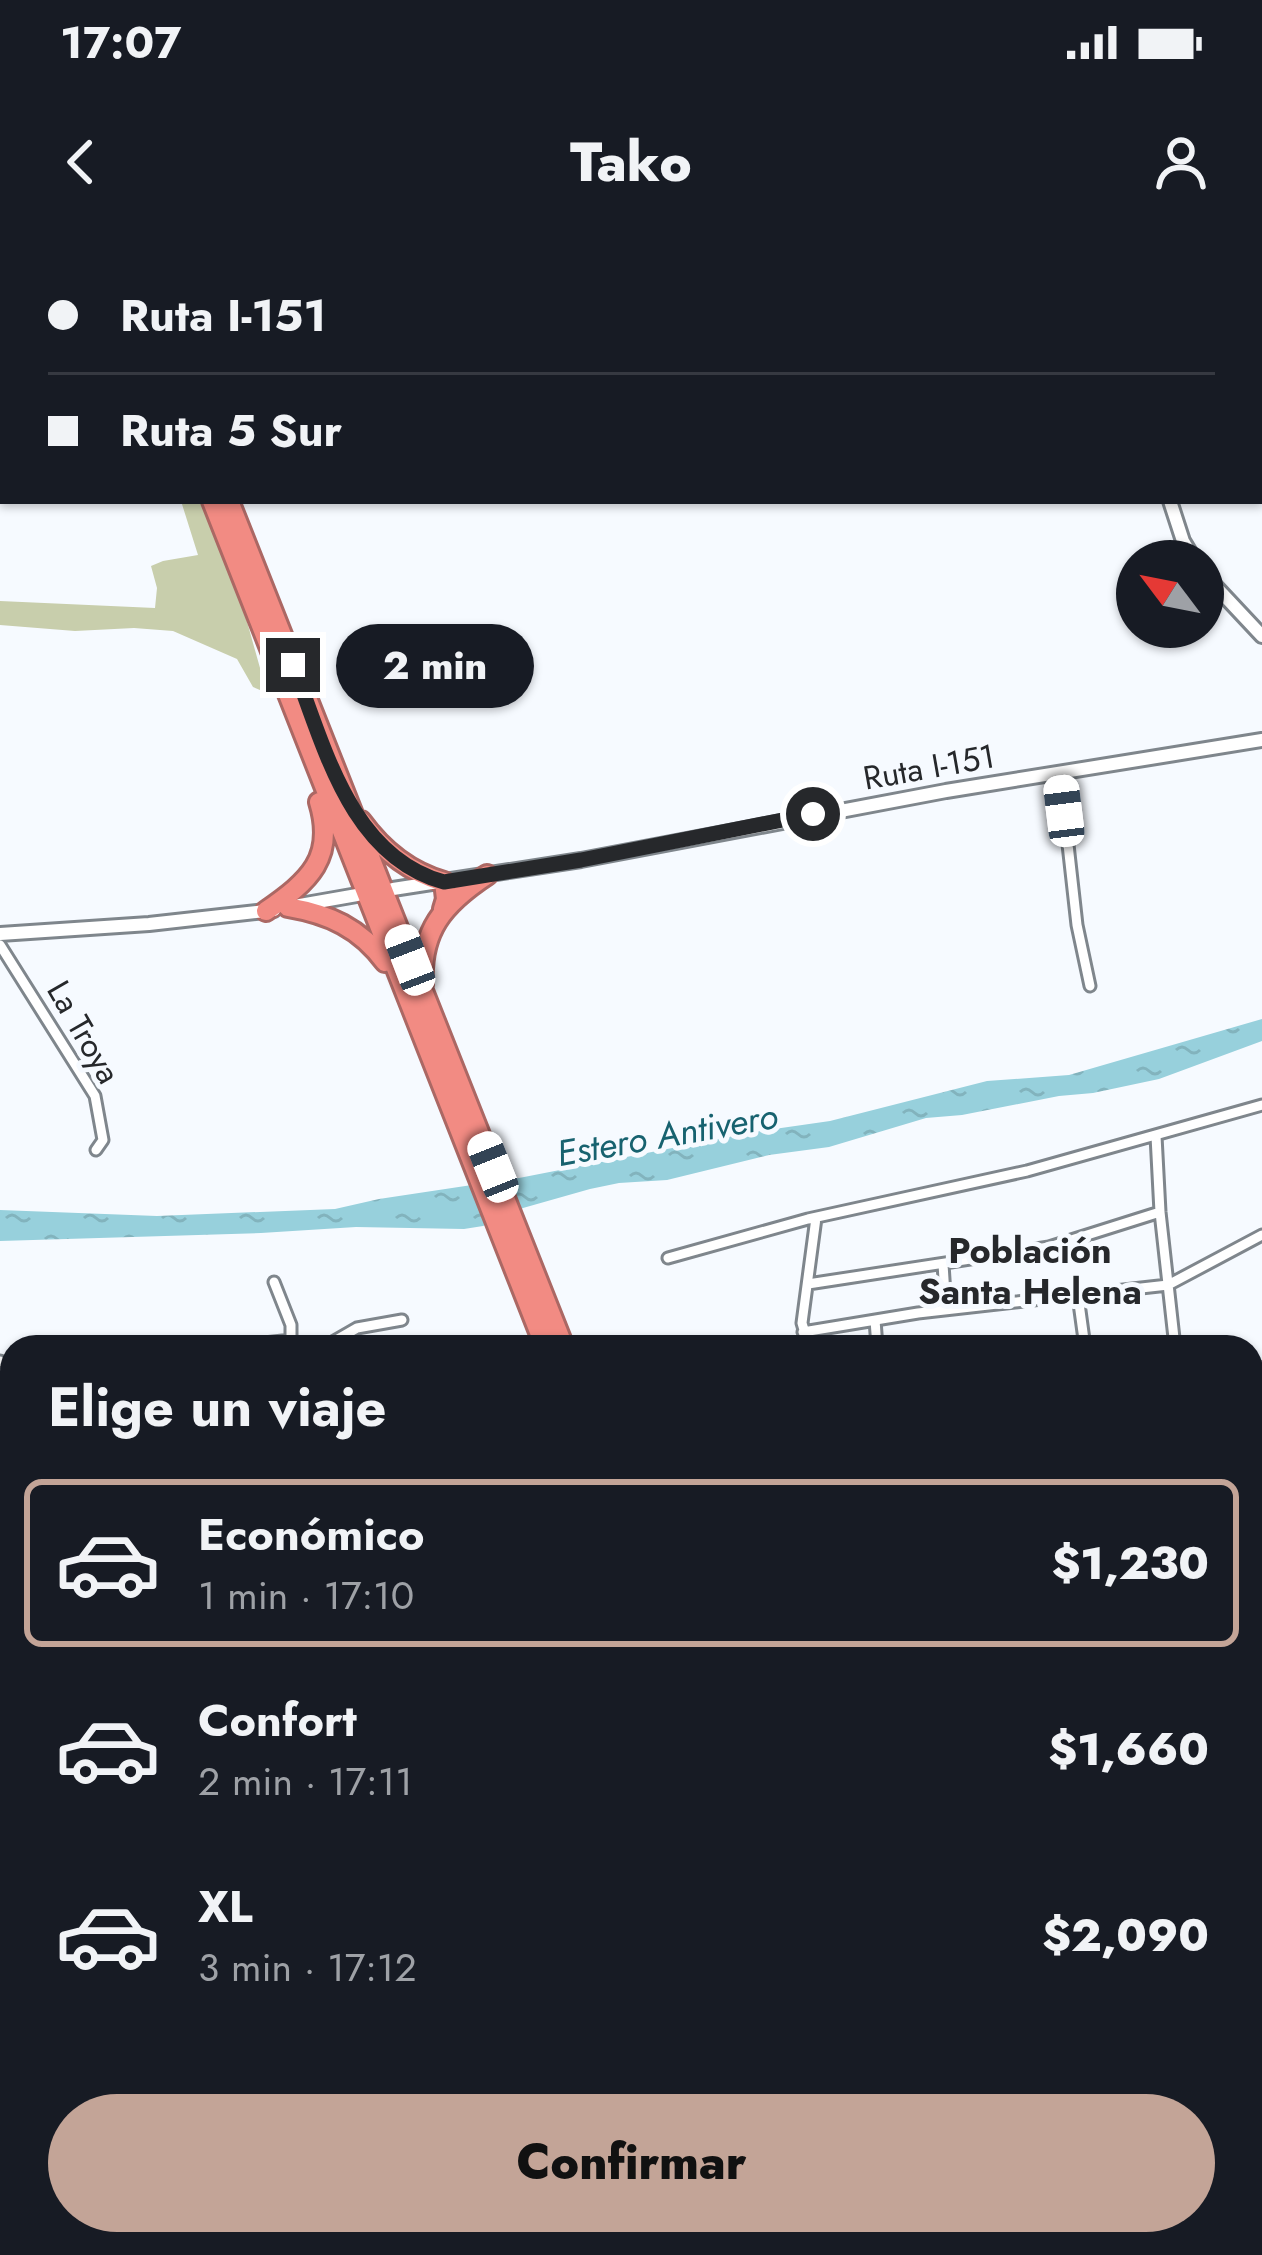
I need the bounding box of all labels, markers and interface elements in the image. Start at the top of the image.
text: 17:07 [60,10,181,75]
text: Tako [570,123,692,201]
icon: back [48,129,114,195]
icon: person [1148,129,1214,195]
text: Ruta I-151 [120,283,326,348]
text: Ruta 5 Sur [120,398,342,463]
north arrow [1116,540,1224,648]
map controls [1116,540,1224,648]
callout: 2 min [335,623,533,707]
text: 2 min [383,637,487,694]
route end [266,638,320,692]
street label: Ruta I-151 [860,732,998,802]
car [1042,773,1086,849]
route start [786,787,840,841]
car [380,920,440,1000]
street label: La Troya [36,972,132,1092]
water label: Estero Antivero [553,1089,781,1179]
car [463,1127,523,1207]
district label: Población Santa Helena [918,1224,1142,1317]
text: Elige un viaje [48,1368,387,1446]
text: Económico [198,1502,424,1567]
icon: car [54,1509,162,1617]
text: $1,230 [1052,1531,1209,1596]
text: 1 min · 17:10 [198,1567,414,1624]
text: Confort [198,1688,357,1753]
icon: car [54,1695,162,1803]
text: $1,660 [1049,1717,1209,1782]
text: 2 min · 17:11 [198,1753,413,1810]
text: XL [198,1874,253,1939]
icon: car [54,1881,162,1989]
text: $2,090 [1042,1903,1209,1968]
text: 3 min · 17:12 [198,1939,417,1996]
button: Confirmar [48,2094,1215,2232]

